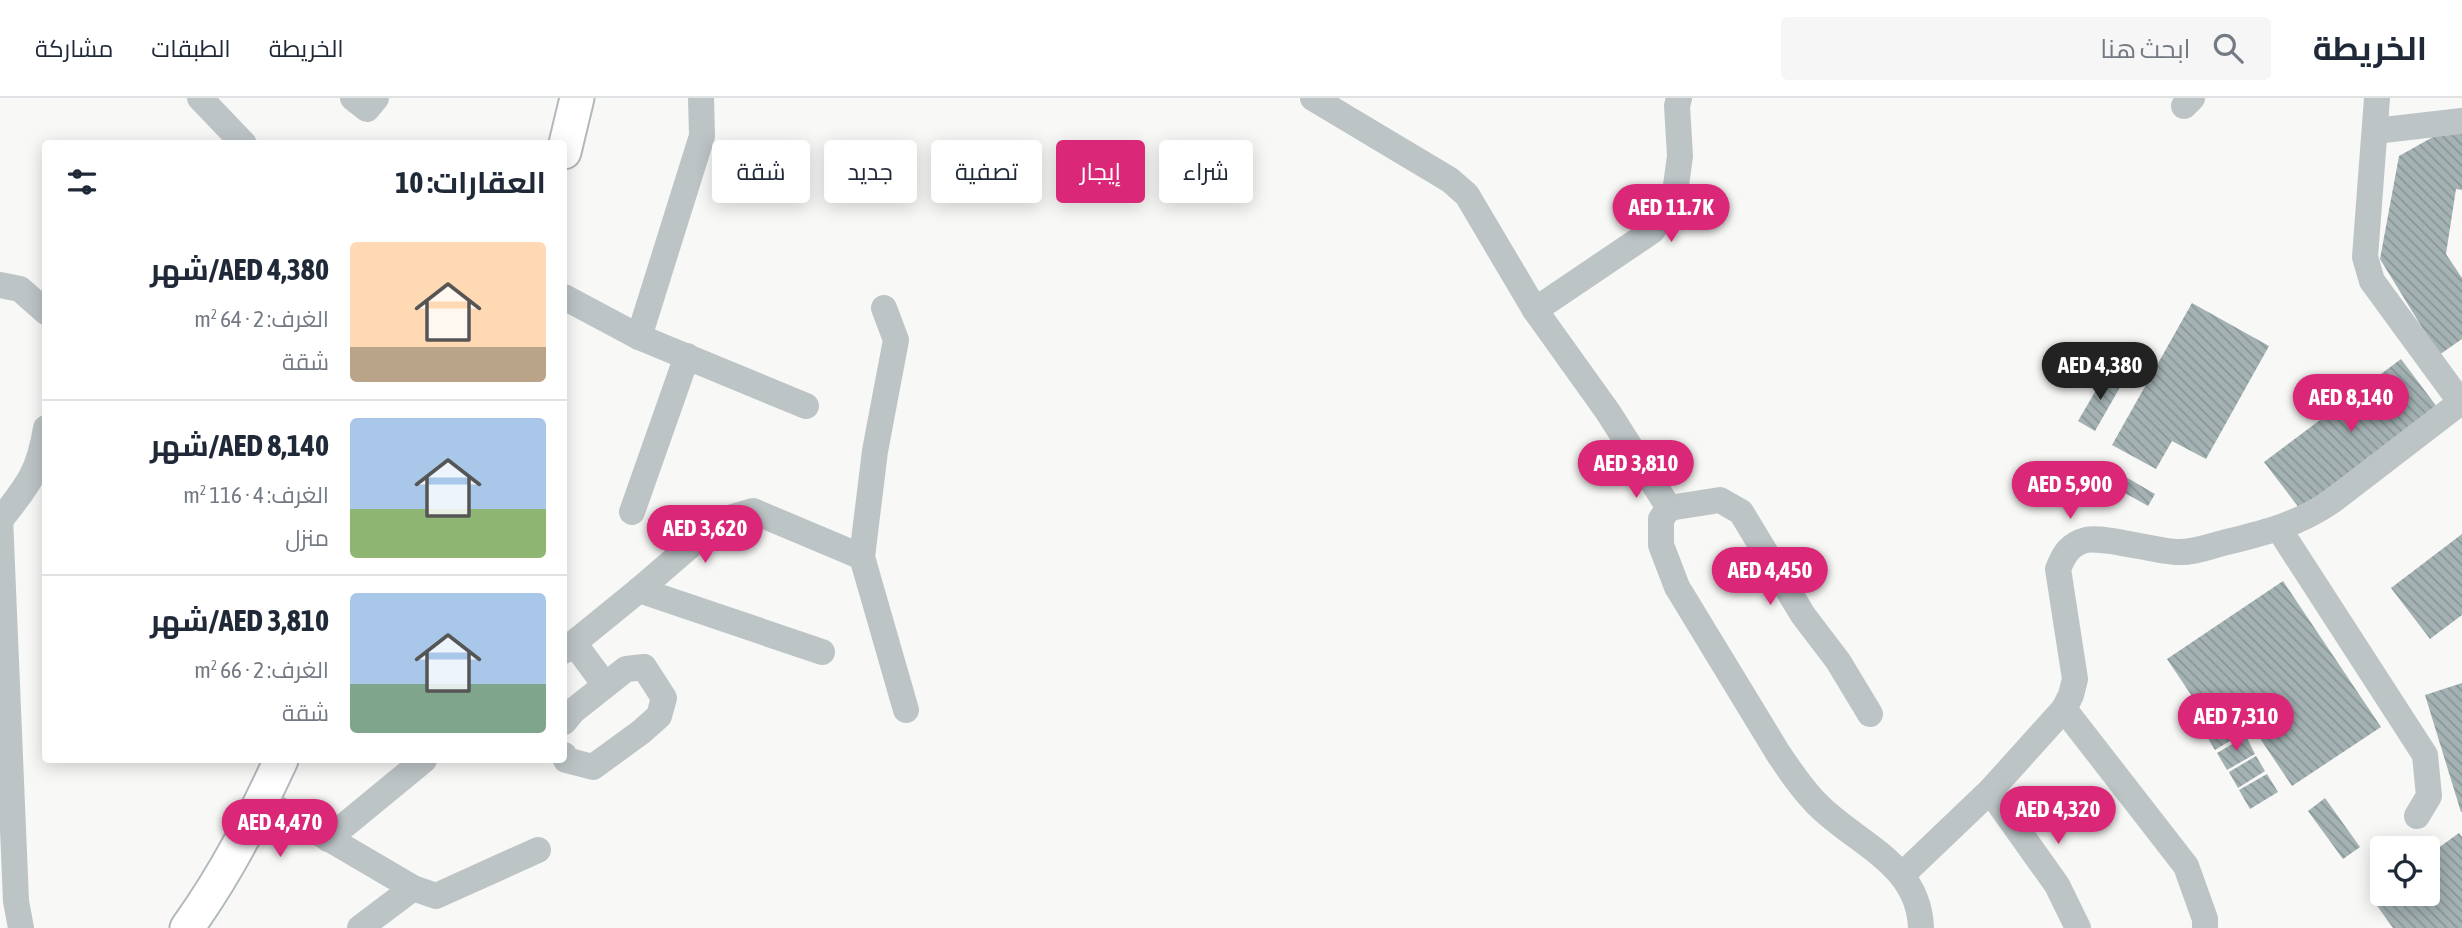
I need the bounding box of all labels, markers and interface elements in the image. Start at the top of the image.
search box [1781,17,2271,80]
icon: search [2209,29,2247,67]
text: الخريطة [2313,29,2427,67]
text: ابحث هنا [2100,34,2191,64]
text: مشاركة [35,35,113,62]
text: الطبقات [151,35,231,62]
text: الخريطة [269,35,344,62]
chip: شقة [712,140,810,203]
chip: جديد [824,140,917,203]
chip: تصفية [931,140,1042,203]
chip: إيجار [1056,140,1145,203]
chip: شراء [1159,140,1253,203]
icon: filters [63,163,101,201]
text: العقارات: 10 [395,165,546,199]
pin: AED 11.7K [1591,184,1751,244]
text: AED 11.7K [1629,194,1713,220]
text: AED 4,380/شهر [150,252,329,286]
icon: home [406,270,490,354]
text: الغرف: 2 · 64 m² [194,306,329,332]
pin: AED 4,380 [2020,342,2180,402]
text: شقة [282,349,329,375]
text: AED 4,380 [2058,352,2142,378]
pin: AED 8,140 [2271,374,2431,434]
text: AED 8,140 [2309,384,2393,410]
text: AED 8,140/شهر [150,428,329,462]
pin: AED 3,810 [1556,440,1716,500]
icon: home [406,446,490,530]
text: AED 3,810 [1594,450,1678,476]
pin: AED 5,900 [1990,462,2150,521]
text: AED 5,900 [2028,471,2112,497]
text: الغرف: 4 · 116 m² [183,482,329,508]
pin: AED 3,620 [625,505,785,565]
text: AED 3,620 [663,515,747,541]
text: منزل [285,525,329,551]
pin: AED 4,450 [1690,547,1850,607]
text: AED 4,450 [1728,557,1812,583]
text: AED 3,810/شهر [150,603,329,637]
icon: home [406,621,490,705]
text: الغرف: 2 · 66 m² [194,657,329,683]
pin: AED 7,310 [2156,694,2316,753]
text: شقة [282,700,329,726]
text: AED 7,310 [2194,703,2278,729]
pin: AED 4,320 [1978,786,2138,846]
text: AED 4,320 [2016,796,2100,822]
pin: AED 4,470 [200,800,360,859]
text: AED 4,470 [238,809,322,835]
map controls [2370,836,2440,906]
button: locate [2370,836,2440,906]

